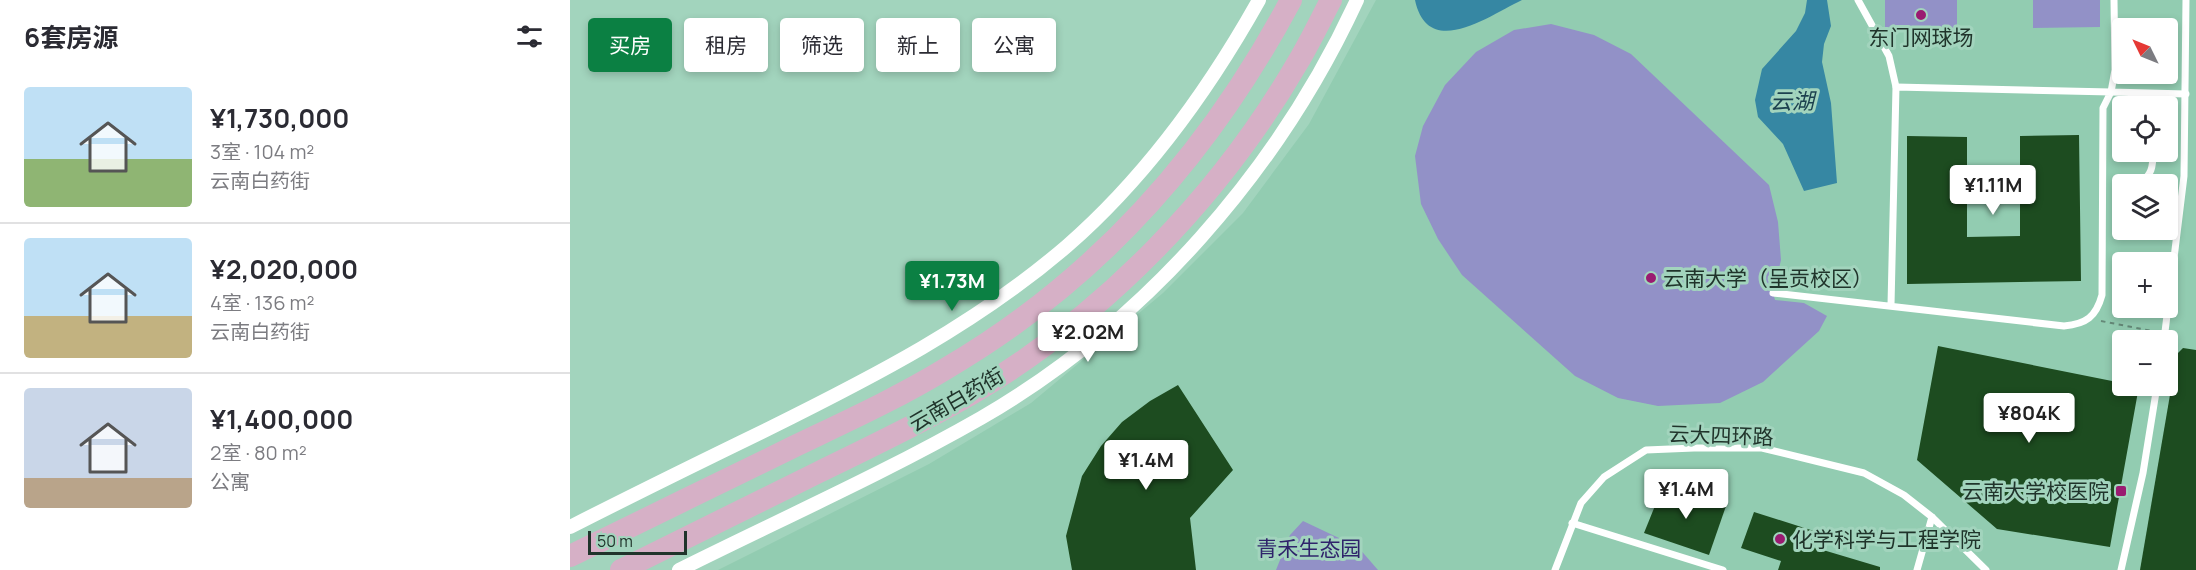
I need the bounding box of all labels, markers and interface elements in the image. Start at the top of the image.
marker: 东门网球场 [1914,8,1928,22]
chip: 买房 [588,18,672,72]
chip: 租房 [684,18,768,72]
chip: 筛选 [780,18,864,72]
chip: 新上 [876,18,960,72]
chip: 公寓 [972,18,1056,72]
north arrow [2112,18,2178,84]
map controls [2112,18,2178,396]
text: 6套房源 [24,19,118,55]
icon: filters [513,20,546,53]
place label: 东门网球场 [1869,23,1974,51]
water label: 云湖 [1770,86,1817,116]
button: locate [2112,96,2178,162]
text: ¥1,730,000 [210,100,349,136]
icon: home [72,111,144,183]
text: 3室 · 104 m² [210,138,314,165]
pin: ¥1.11M [1944,165,2042,216]
text: 云南白药街 [210,167,310,194]
text: ¥1.11M [1964,171,2022,198]
button: layers [2112,174,2178,240]
text: ¥2,020,000 [210,251,358,287]
button: + [2112,252,2178,318]
pin: ¥1.73M [903,261,1001,312]
icon: home [72,262,144,334]
place label: 云南大学（呈贡校区） [1663,264,1873,292]
text: ¥1.73M [919,267,985,294]
marker: 云南大学（呈贡校区） [1644,271,1658,285]
text: 4室 · 136 m² [210,289,315,316]
pin: ¥2.02M [1039,312,1137,363]
text: 云南白药街 [210,318,310,345]
text: ¥2.02M [1052,318,1124,345]
button: − [2112,330,2178,396]
street label: 云南白药街 [904,361,1008,437]
pin: ¥804K [1987,393,2071,444]
text: ¥804K [1998,399,2060,426]
text: ¥1,400,000 [210,401,353,437]
icon: home [72,412,144,484]
street label: 云大四环路 [1668,419,1774,451]
text: 2室 · 80 m² [210,439,307,466]
pin: ¥1.4M [1104,440,1188,491]
text: ¥1.4M [1118,446,1174,473]
text: 公寓 [210,468,250,495]
pin: ¥1.4M [1644,469,1728,520]
text: ¥1.4M [1658,475,1714,502]
place label: 云南大学校医院 [1962,477,2109,505]
marker: 云南大学校医院 [2114,484,2128,498]
place label: 化学科学与工程学院 [1792,525,1981,553]
scale bar [588,528,687,556]
text: 50 m [597,530,633,552]
marker: 化学科学与工程学院 [1773,532,1787,546]
park label: 青禾生态园 [1257,534,1362,562]

